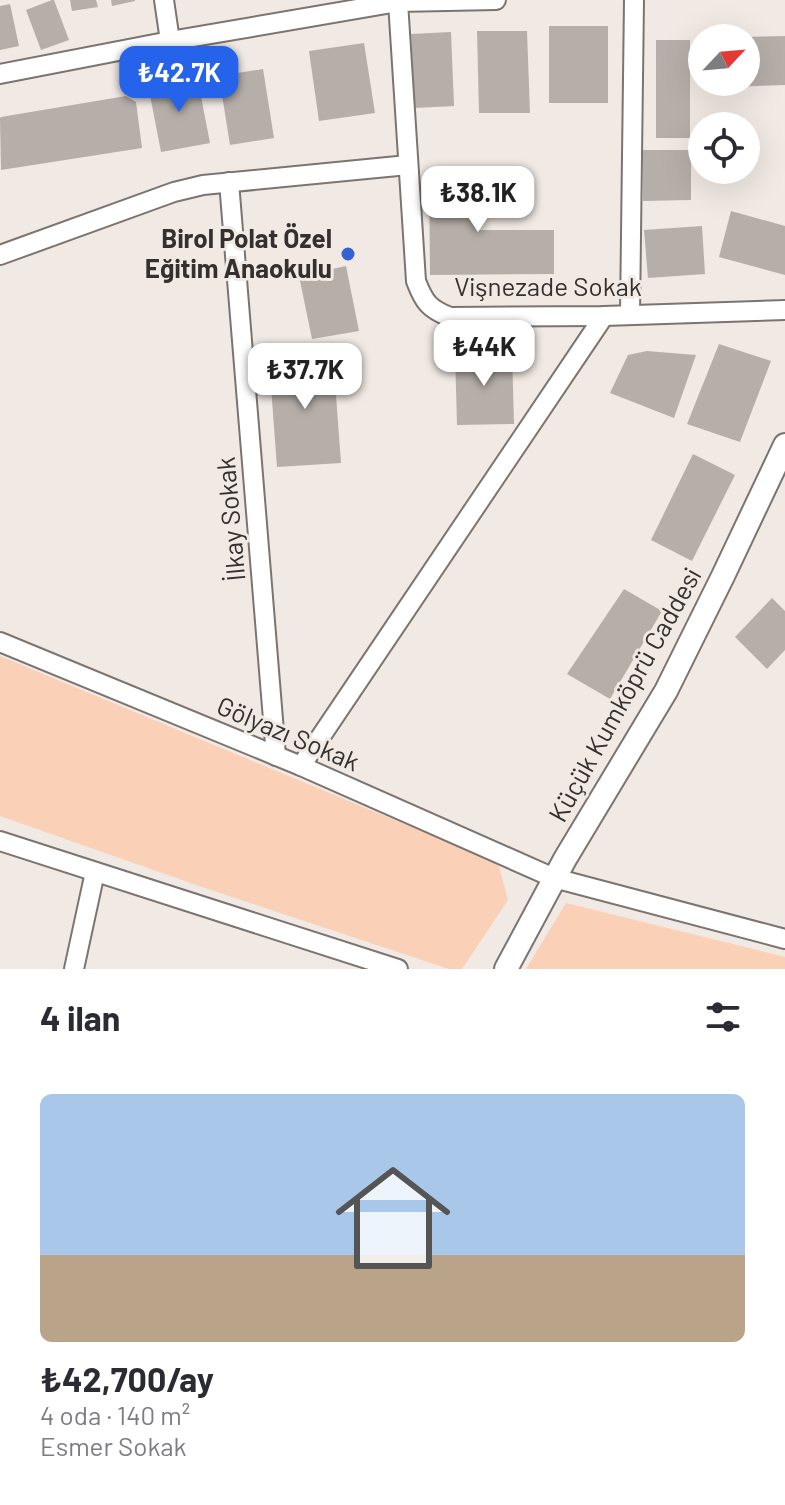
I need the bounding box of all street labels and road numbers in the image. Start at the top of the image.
street label: Vişnezade Sokak [454,270,642,301]
street label: İlkay Sokak [209,456,250,582]
street label: Küçük Kumköprü Caddesi [541,562,706,827]
street label: Gölyazı Sokak [213,689,364,776]

